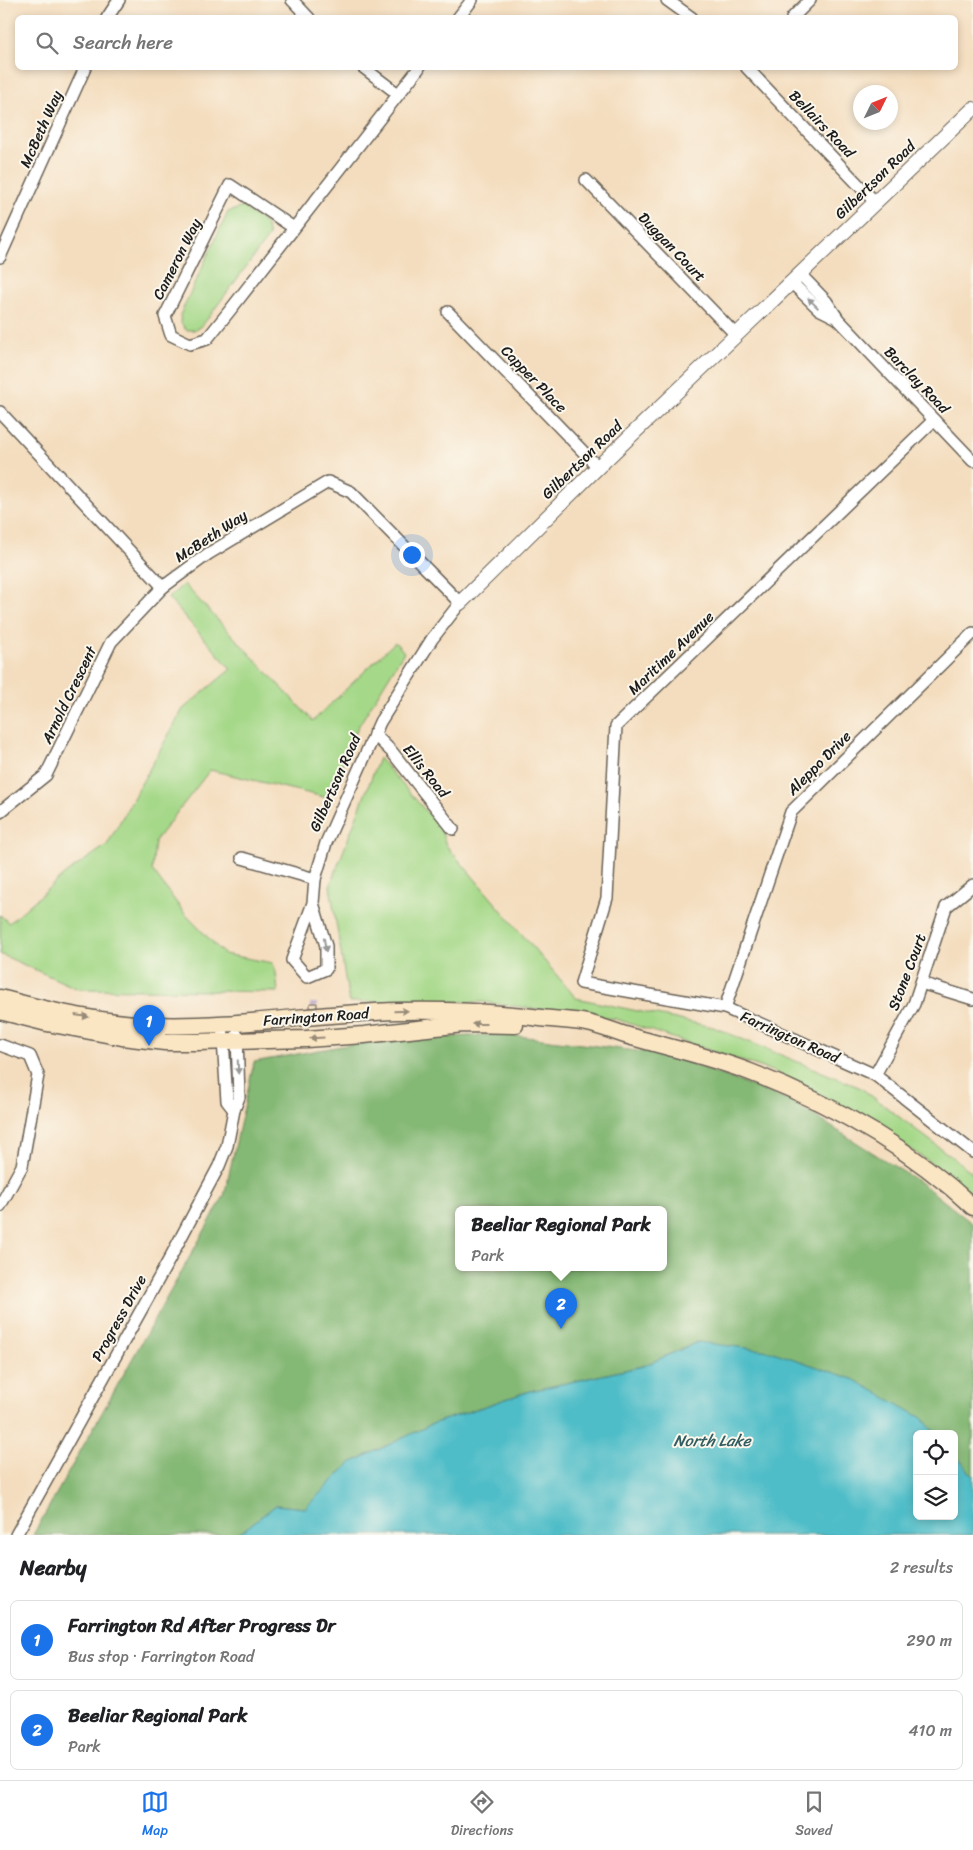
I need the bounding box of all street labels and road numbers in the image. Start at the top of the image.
street label: Bellairs Road [783,84,862,165]
street label: McBeth Way [12,86,70,172]
street label: Gilbertson Road [828,134,922,226]
street label: Duggan Court [632,206,713,288]
street label: Cameron Way [145,213,209,304]
street label: Capper Place [495,339,574,419]
street label: Barclay Road [878,340,957,421]
street label: Gilbertson Road [535,414,629,506]
street label: McBeth Way [169,502,253,569]
street label: Maritime Avenue [622,604,721,701]
street label: Arnold Crescent [34,641,104,749]
street label: Aleppo Drive [780,724,858,802]
street label: Gilbertson Road [302,729,369,836]
street label: Ellis Road [396,738,457,805]
street label: Stone Court [880,929,934,1014]
street label: Farrington Road [262,1000,371,1034]
street label: Farrington Road [736,1004,845,1071]
street label: Progress Drive [84,1269,154,1366]

